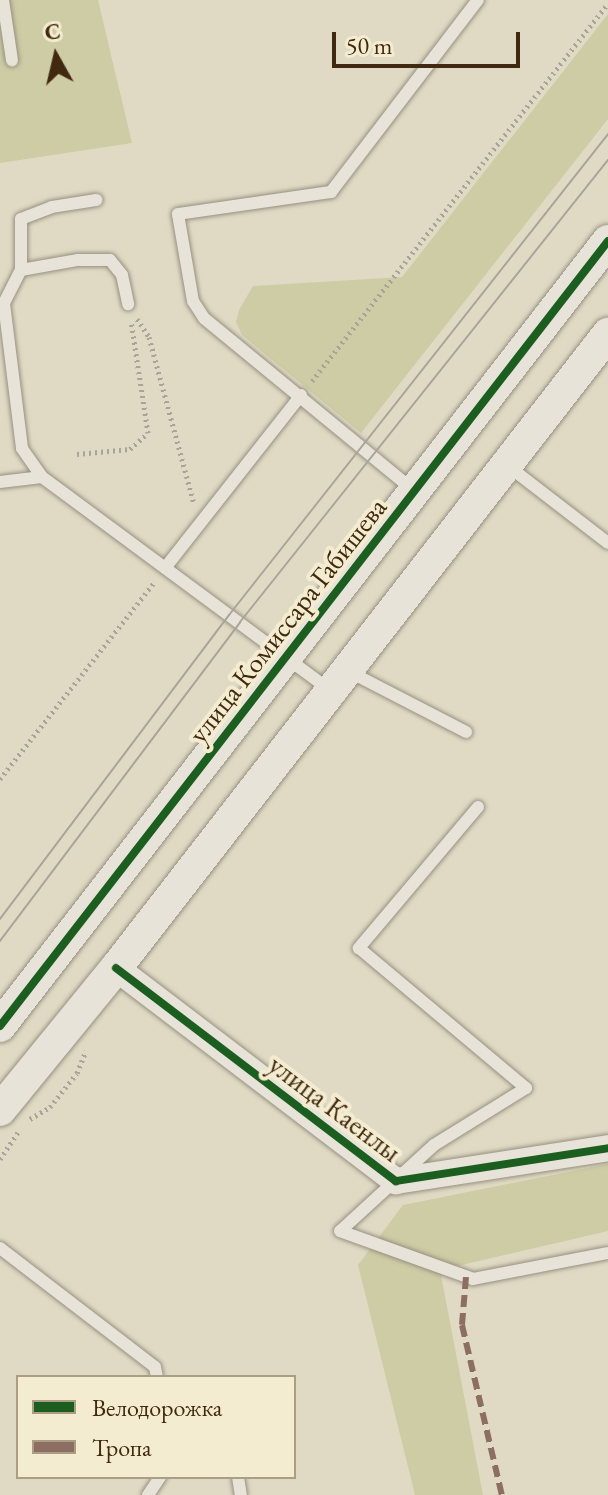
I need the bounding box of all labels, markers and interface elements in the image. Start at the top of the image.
north arrow [16,16,96,96]
text: С [43,16,62,47]
scale bar [336,16,524,66]
text: 50 m [346,30,393,61]
street label: улица Комиссара Габишева [181,491,393,749]
street label: улица Каенлы [262,1047,408,1169]
legend [16,1375,296,1479]
text: Велодорожка [92,1392,222,1423]
text: Тропа [92,1432,152,1463]

